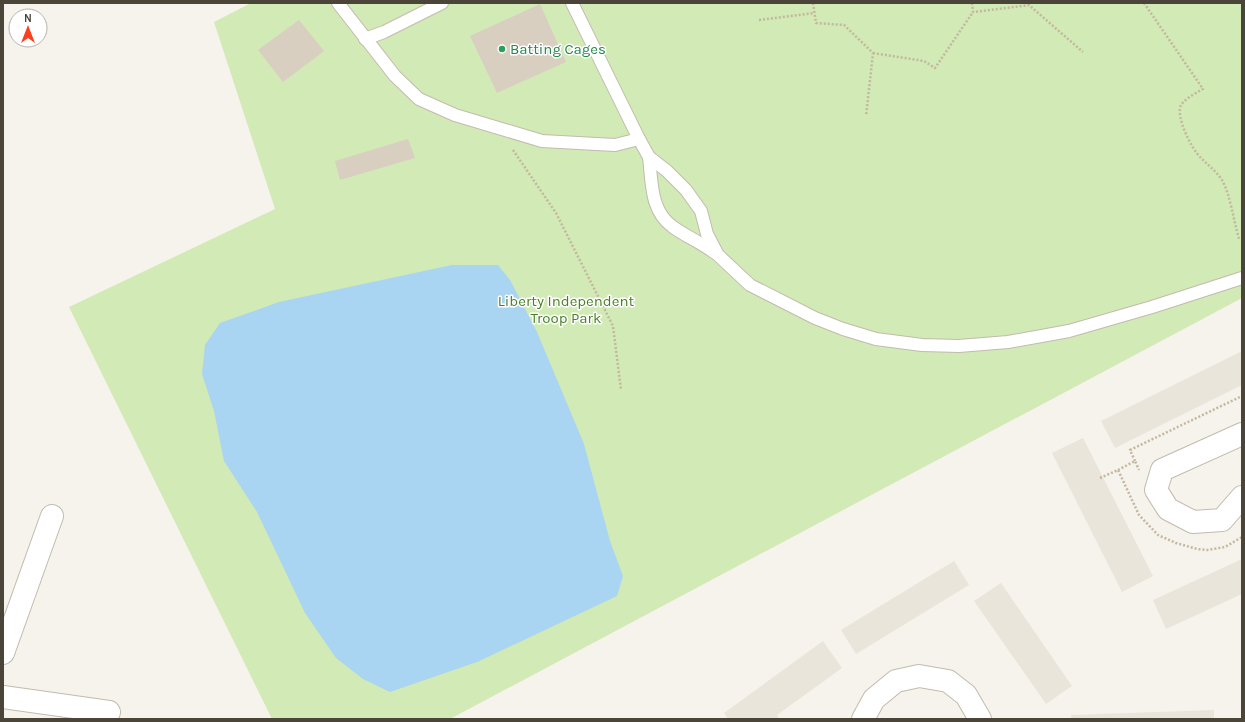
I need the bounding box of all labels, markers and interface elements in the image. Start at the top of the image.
north arrow [8,8,48,48]
text: N [24,12,32,25]
place label: Batting Cages [510,40,606,58]
marker: Batting Cages [497,44,507,54]
park label: Liberty Independent Troop Park [498,292,635,327]

